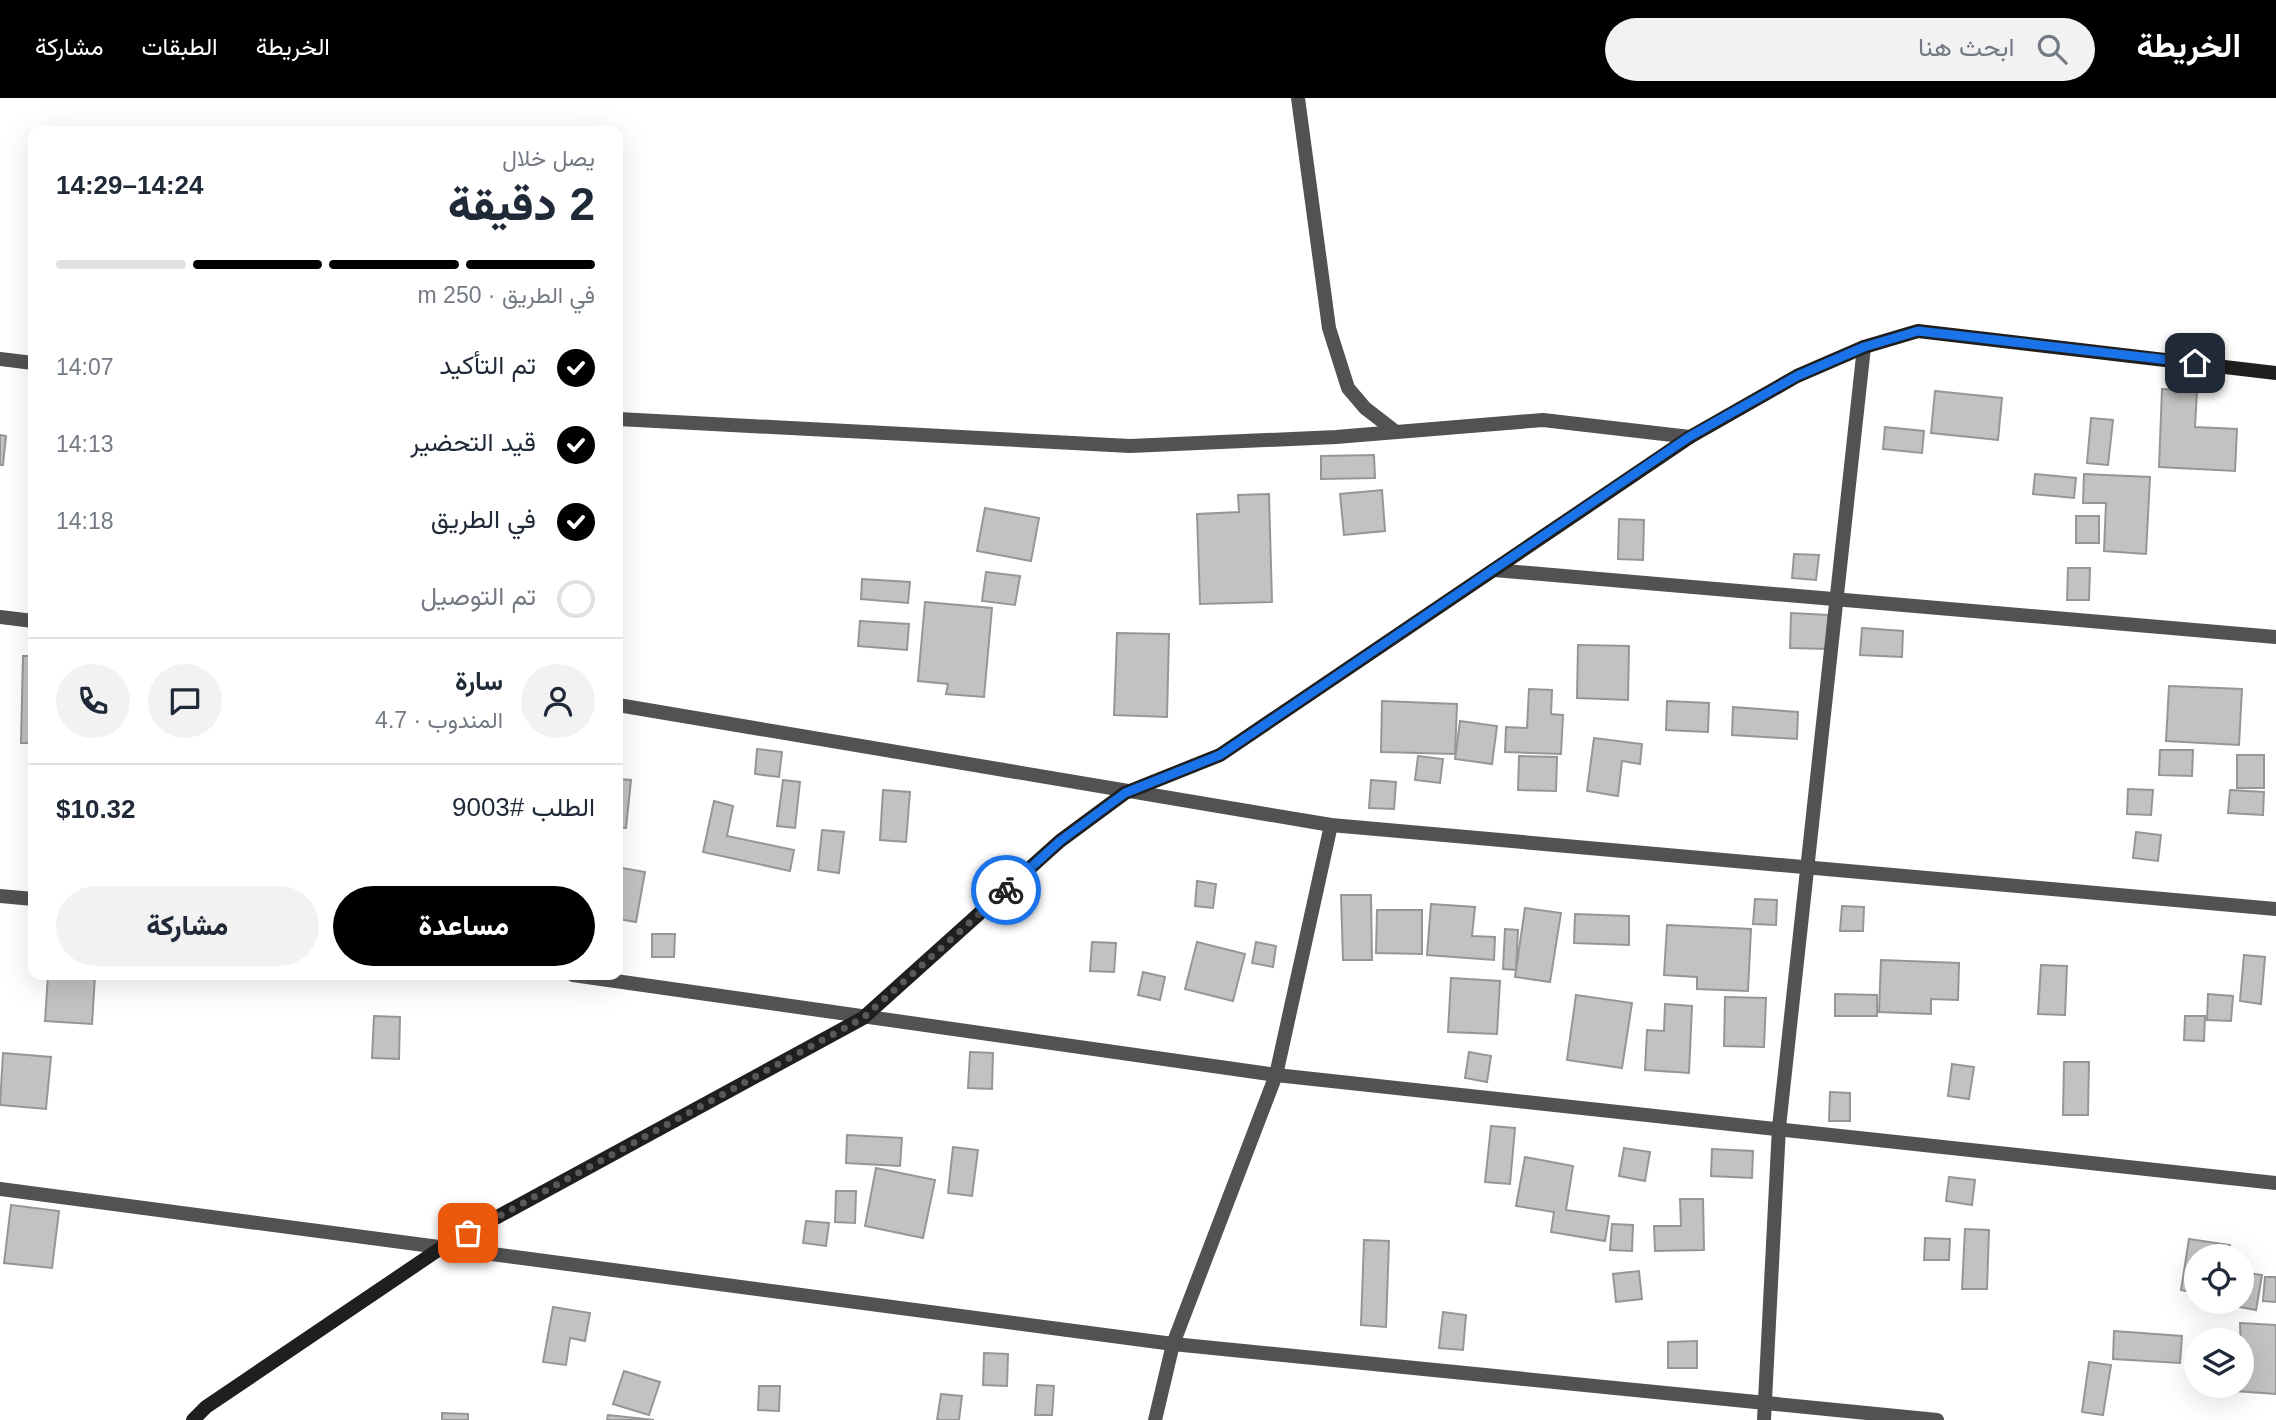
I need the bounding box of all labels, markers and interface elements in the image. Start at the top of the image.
search box [1605,18,2095,81]
text: الخريطة [2137,27,2241,64]
icon: search [2033,30,2071,68]
text: ابحث هنا [1918,32,2015,62]
text: مشاركة [35,33,103,60]
text: الطبقات [141,33,218,60]
text: الخريطة [256,33,330,60]
text: يصل خلال [502,145,595,171]
text: 14:24–14:29 [56,170,203,200]
text: 2 دقيقة [448,178,595,230]
text: في الطريق · 250 m [418,282,595,308]
pin [2165,333,2225,393]
icon: home [2176,344,2214,382]
icon: check [557,349,595,387]
text: تم التأكيد [439,350,536,380]
text: 14:07 [56,354,114,380]
icon: check [557,426,595,464]
text: قيد التحضير [410,427,536,457]
text: 14:13 [56,431,114,457]
icon: check [557,503,595,541]
text: في الطريق [431,504,536,534]
text: 14:18 [56,508,114,534]
text: تم التوصيل [420,581,536,611]
button: phone [56,664,130,738]
button: chat [148,664,222,738]
button: person [521,664,595,738]
text: سارة [455,666,503,696]
text: المندوب · 4.7 [375,707,503,733]
text: الطلب #9003 [452,792,595,822]
text: $10.32 [56,794,136,824]
courier [971,855,1041,925]
icon: bike [987,871,1025,909]
button: مشاركة [56,886,319,966]
button: مساعدة [333,886,595,966]
pin [438,1203,498,1263]
icon: bag [449,1214,487,1252]
map controls [2184,1244,2254,1398]
button: locate [2184,1244,2254,1314]
button: layers [2184,1328,2254,1398]

